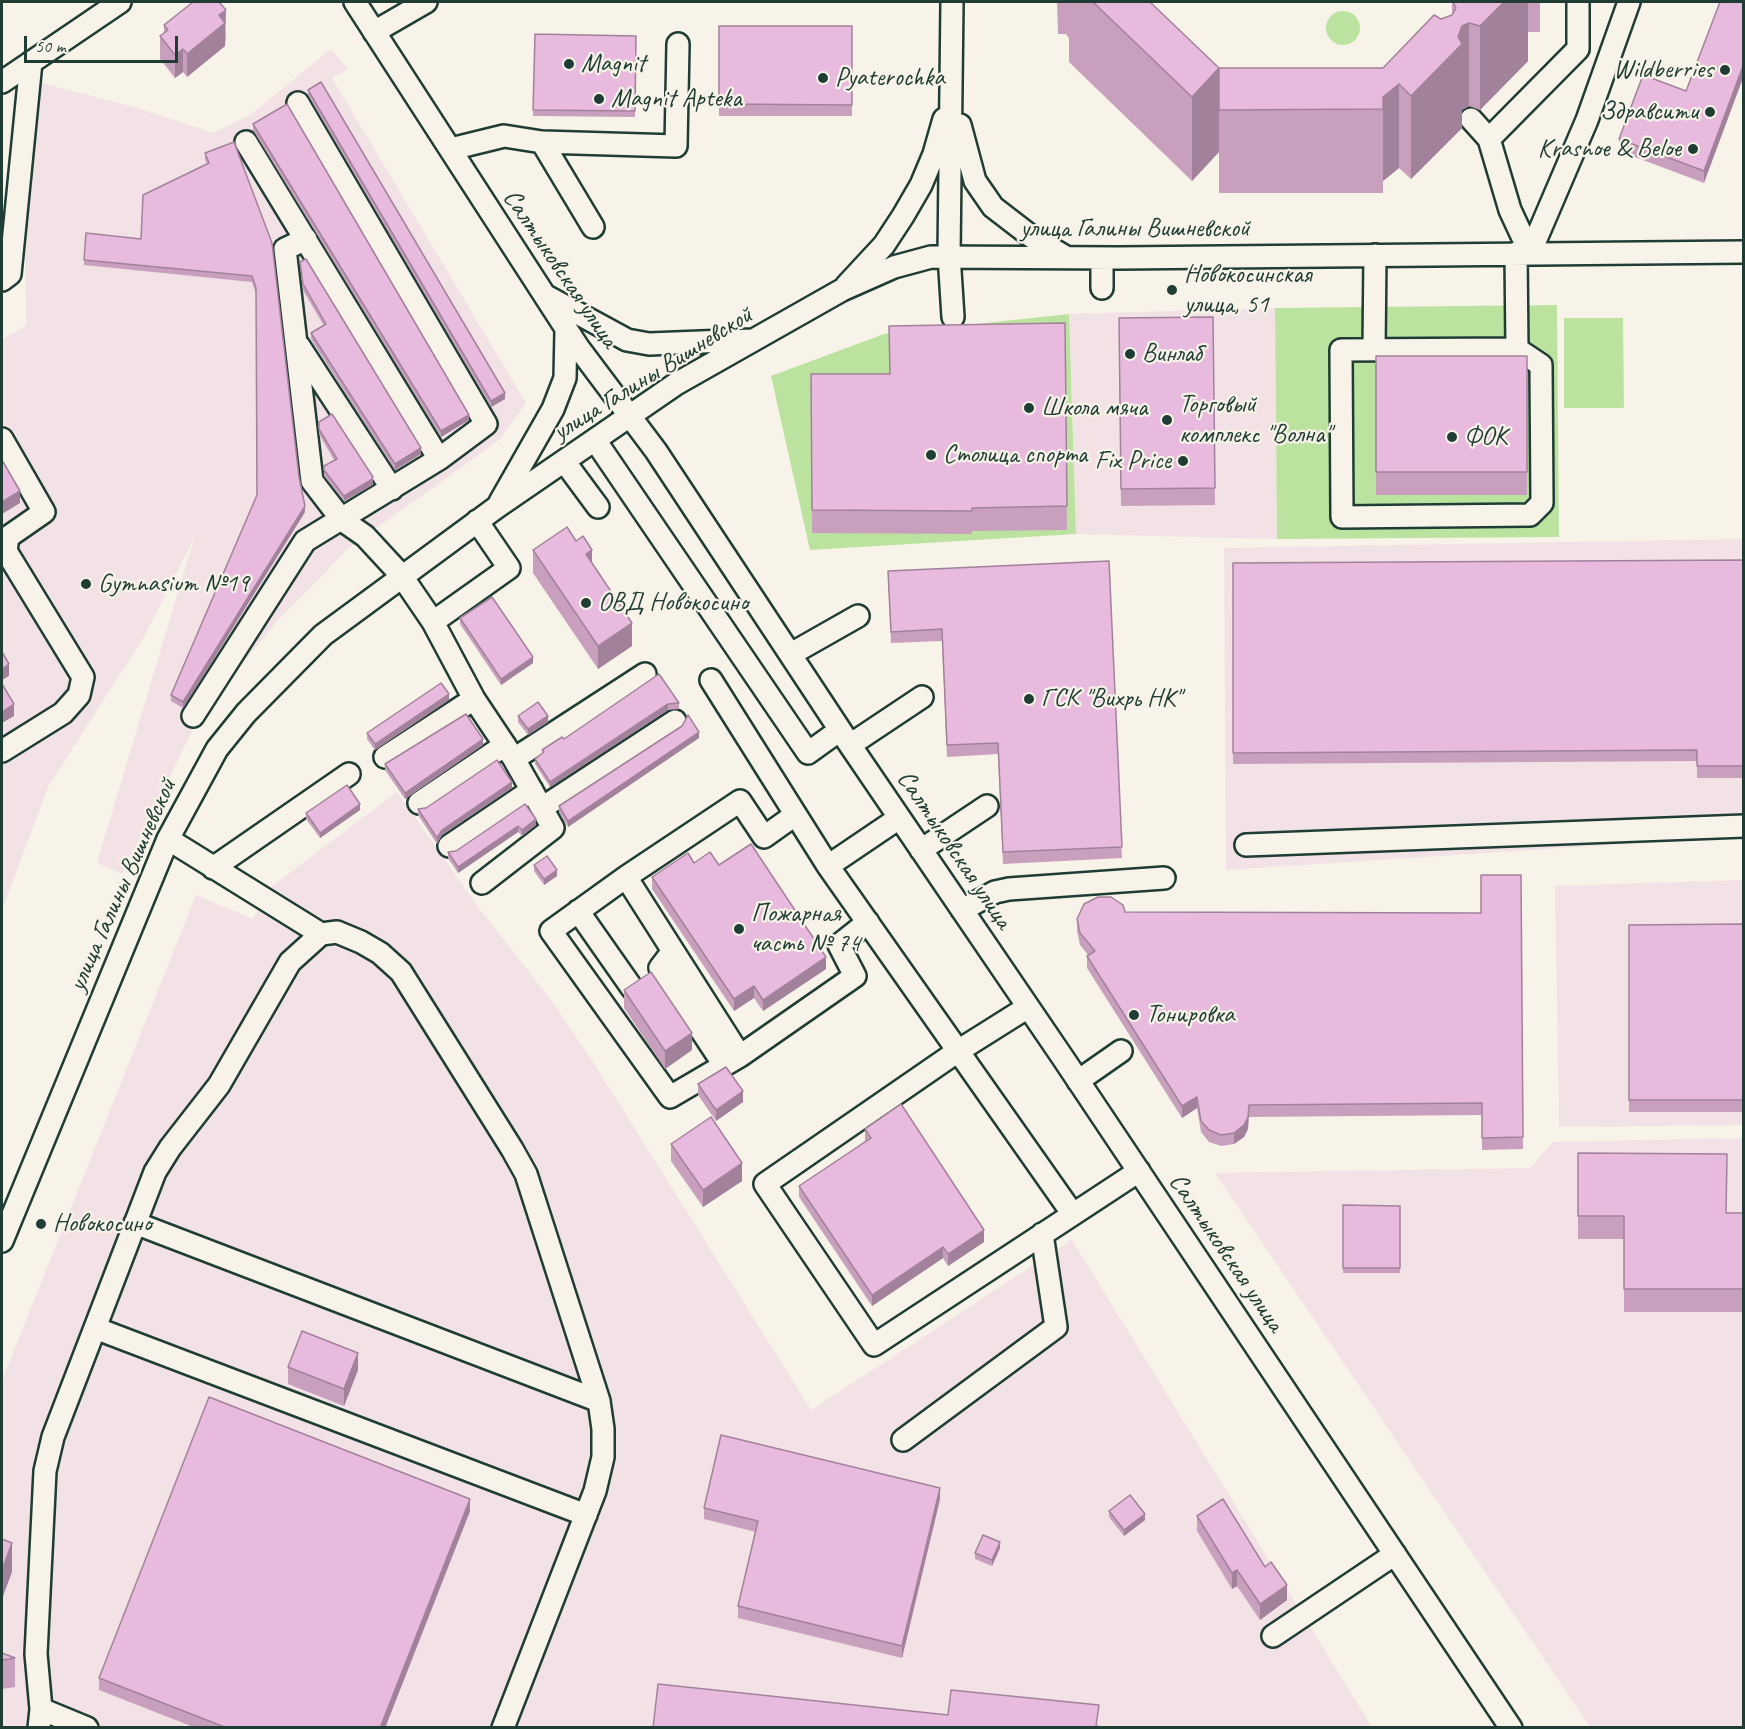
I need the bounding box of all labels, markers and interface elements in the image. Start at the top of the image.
scale bar [27,24,182,62]
text: 50 m [35,35,66,57]
place label: Magnit [581,48,645,80]
place label: Wildberries [1613,54,1713,86]
marker: Magnit [562,57,576,71]
place label: Pyaterochka [835,62,945,94]
marker: Wildberries [1718,63,1732,77]
marker: Pyaterochka [816,71,830,85]
place label: Magnit Apteka [611,83,742,115]
marker: Magnit Apteka [592,92,606,106]
place label: Здравсити [1600,96,1698,128]
marker: Здравсити [1703,105,1717,119]
place label: Krasnoe & Beloe [1538,133,1681,165]
marker: Krasnoe & Beloe [1686,142,1700,156]
street label: Салтыковская улица [495,184,625,354]
street label: улица Галины Вишневской [1020,213,1250,245]
place label: Новокосинская улица, 51 [1184,259,1312,320]
marker: Новокосинская улица, 51 [1165,283,1179,297]
street label: улица Галины Вишневской [547,300,759,448]
place label: Винлаб [1142,338,1201,370]
marker: Винлаб [1123,347,1137,361]
place label: Торговый комплекс "Волна" [1179,389,1331,450]
place label: Школа мяча [1041,392,1147,424]
marker: Школа мяча [1022,401,1036,415]
marker: Торговый комплекс "Волна" [1160,413,1174,427]
place label: ФОК [1464,421,1507,453]
marker: ФОК [1445,430,1459,444]
place label: Столица спорта [943,439,1087,471]
place label: Fix Price [1095,445,1171,477]
marker: Столица спорта [924,448,938,462]
marker: Fix Price [1176,454,1190,468]
place label: Gymnasium №19 [98,568,249,600]
marker: Gymnasium №19 [79,577,93,591]
place label: ОВД Новокосино [598,587,748,619]
marker: ОВД Новокосино [579,596,593,610]
place label: ГСК "Вихрь НК" [1041,683,1181,715]
marker: ГСК "Вихрь НК" [1022,692,1036,706]
street label: Салтыковская улица [889,765,1019,935]
street label: улица Галины Вишневской [62,774,184,996]
place label: Пожарная часть № 74 [751,898,861,960]
marker: Пожарная часть № 74 [732,922,746,936]
place label: Тонировка [1146,999,1234,1031]
marker: Тонировка [1127,1008,1141,1022]
street label: Салтыковская улица [1161,1168,1291,1338]
place label: Новокосино [53,1208,152,1240]
marker: Новокосино [34,1217,48,1231]

